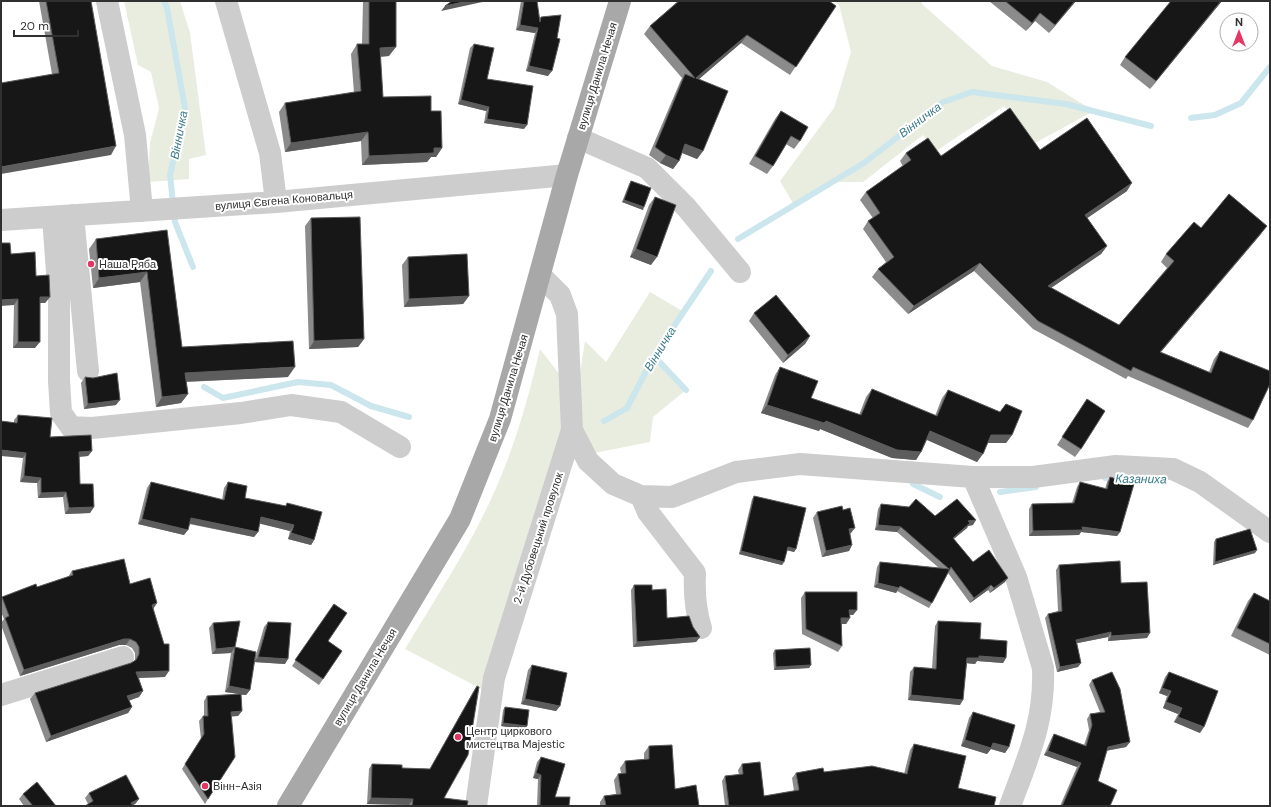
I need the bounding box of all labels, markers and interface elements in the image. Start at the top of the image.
scale bar [14,12,78,38]
north arrow [1219,12,1259,52]
text: N [1235,15,1243,29]
text: 20 m [20,18,49,34]
street label: вулиця Данила Нечая [574,21,620,131]
water label: Вінничка [896,99,945,141]
water label: Вінничка [166,109,192,161]
street label: вулиця Євгена Коновальця [214,187,354,213]
place label: Наша Ряба [99,257,157,271]
marker: Наша Ряба [86,259,96,269]
water label: Вінничка [640,324,680,374]
street label: вулиця Данила Нечая [485,333,531,443]
street label: 2-й Дубовецький провулок [510,470,566,606]
water label: Казаниха [1115,471,1167,487]
street label: вулиця Данила Нечая [330,626,400,728]
place label: Центр циркового мистецтва Majestic [466,724,565,751]
marker: Центр циркового мистецтва Majestic [453,732,463,742]
place label: Вінн-Азія [213,779,262,793]
marker: Вінн-Азія [200,781,210,791]

